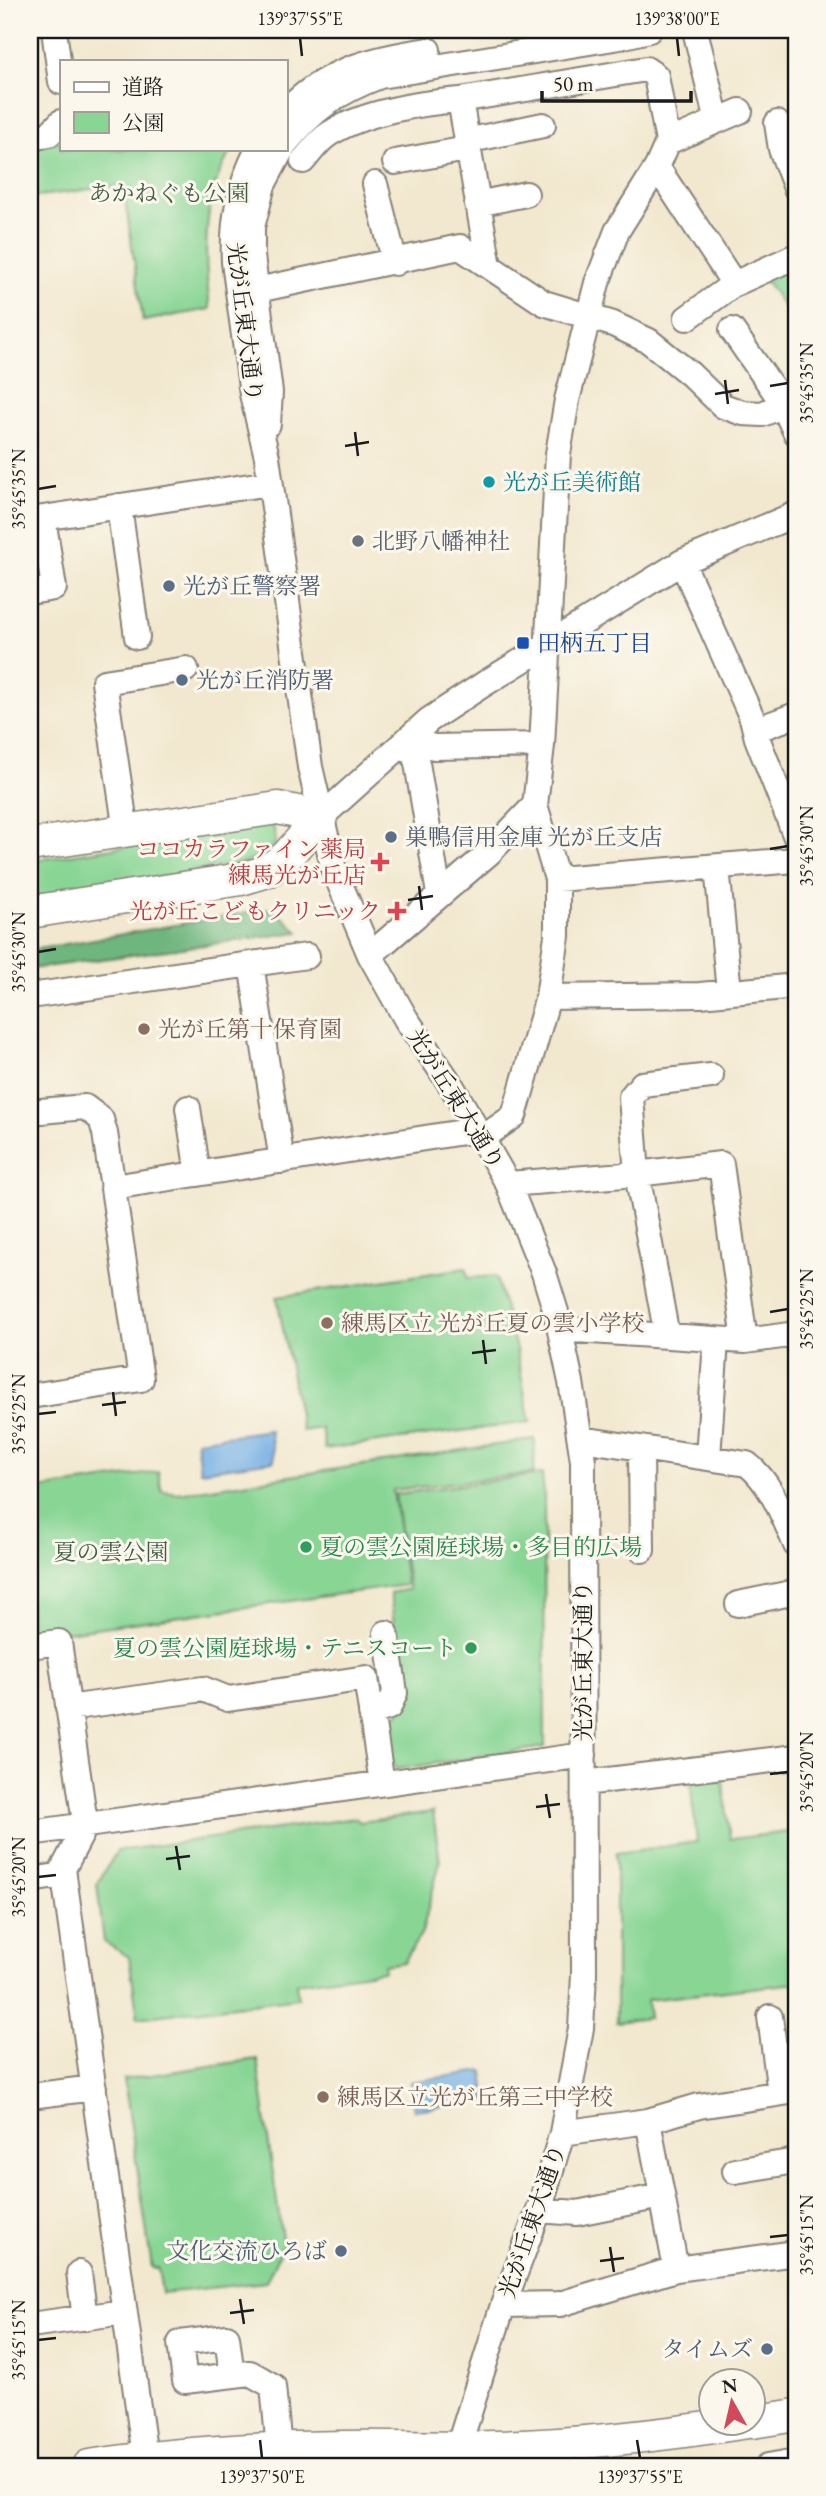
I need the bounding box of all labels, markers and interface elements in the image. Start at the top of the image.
text: 139°37'55"E [257,7,343,30]
text: 139°38'00"E [634,7,720,30]
legend [60,60,287,150]
scale bar [542,60,691,104]
text: 50 m [553,70,594,97]
text: 道路 [122,73,164,100]
text: 公園 [122,109,164,136]
park label: あかねぐも公園 [89,178,250,208]
street label: 光が丘東大通り [220,240,270,404]
text: 35°45'35"N [795,342,818,423]
text: 35°45'35"N [7,448,30,529]
place label: 光が丘美術館 [503,467,641,497]
marker: 光が丘美術館 [481,474,497,490]
place label: 北野八幡神社 [372,526,510,556]
marker: 北野八幡神社 [350,533,366,549]
place label: 光が丘警察署 [183,571,321,601]
marker: 光が丘警察署 [161,578,177,594]
place label: 田柄五丁目 [537,628,652,658]
marker: 田柄五丁目 [515,635,531,651]
place label: 光が丘消防署 [196,665,334,695]
marker: 光が丘消防署 [174,672,190,688]
text: 35°45'30"N [795,805,818,886]
place label: 巣鴨信用金庫 光が丘支店 [405,822,663,852]
marker: 巣鴨信用金庫 光が丘支店 [383,829,399,845]
place label: ココカラファイン薬局 練馬光が丘店 [136,834,366,890]
marker: ココカラファイン薬局 練馬光が丘店 [372,854,388,870]
place label: 光が丘こどもクリニック [129,896,381,926]
marker: 光が丘こどもクリニック [387,901,407,921]
text: 35°45'30"N [7,911,30,992]
place label: 光が丘第十保育園 [158,1014,342,1044]
marker: 光が丘第十保育園 [136,1021,152,1037]
street label: 光が丘東大通り [401,1023,511,1175]
text: 35°45'25"N [795,1268,818,1349]
place label: 練馬区立 光が丘夏の雲小学校 [341,1308,645,1338]
marker: 練馬区立 光が丘夏の雲小学校 [319,1315,335,1331]
text: 35°45'25"N [7,1373,30,1454]
place label: 夏の雲公園庭球場・多目的広場 [320,1532,642,1562]
park label: 夏の雲公園 [54,1537,169,1567]
marker: 夏の雲公園庭球場・多目的広場 [298,1539,314,1555]
street label: 光が丘東大通り [568,1581,598,1742]
place label: 夏の雲公園庭球場・テニスコート [113,1633,457,1663]
marker: 夏の雲公園庭球場・テニスコート [463,1640,479,1656]
text: 35°45'20"N [795,1731,818,1812]
text: 35°45'20"N [7,1836,30,1917]
place label: 練馬区立光が丘第三中学校 [337,2082,613,2112]
marker: 練馬区立光が丘第三中学校 [315,2089,331,2105]
street label: 光が丘東大通り [492,2140,572,2302]
text: 35°45'15"N [795,2194,818,2275]
place label: 文化交流ひろば [166,2236,327,2266]
marker: 文化交流ひろば [333,2243,349,2259]
text: 35°45'15"N [7,2299,30,2380]
place label: タイムズ [661,2334,753,2364]
marker: タイムズ [759,2341,775,2357]
north arrow [696,2366,766,2436]
text: N [720,2372,740,2399]
text: 139°37'50"E [219,2465,305,2488]
text: 139°37'55"E [597,2465,683,2488]

